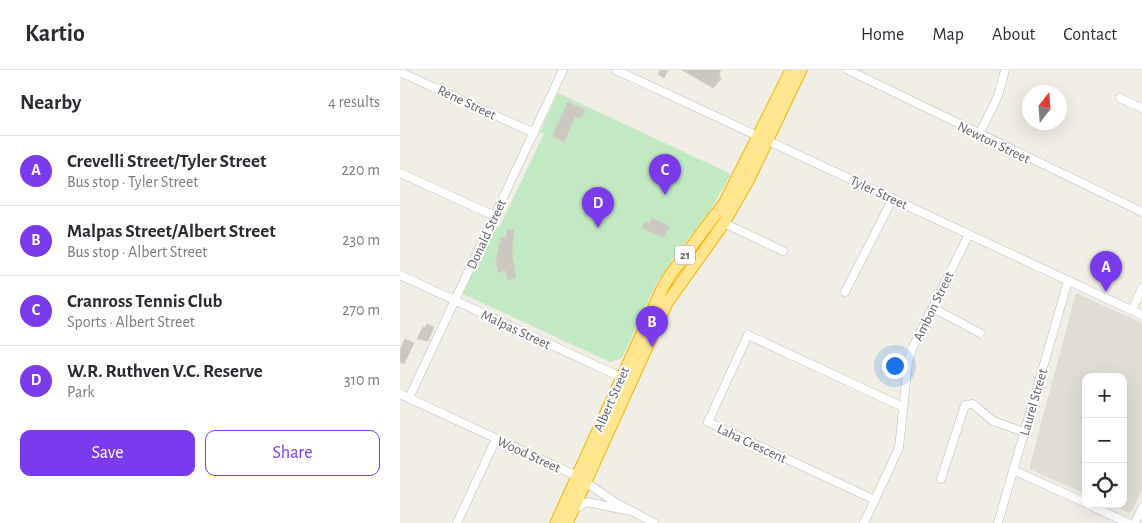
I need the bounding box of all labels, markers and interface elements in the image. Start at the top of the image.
text: Kartio [25,22,85,46]
text: Home [861,26,904,44]
text: Map [932,26,964,44]
text: About [992,26,1035,44]
text: Contact [1063,26,1117,44]
street label: Rene Street [435,83,498,123]
north arrow [1022,85,1067,130]
text: Nearby [20,92,81,113]
text: 4 results [328,94,380,110]
street label: Newton Street [955,119,1032,167]
text: Crevelli Street/Tyler Street [67,152,266,171]
pin: C [649,154,681,195]
text: A [31,162,41,178]
text: 220 m [342,162,380,178]
text: Bus stop · Tyler Street [67,174,198,190]
street label: Tyler Street [848,174,910,212]
pin: D [582,187,614,228]
street label: Donald Street [465,197,509,272]
text: Malpas Street/Albert Street [67,222,276,241]
text: B [31,232,41,248]
text: 230 m [342,232,380,248]
text: Bus stop · Albert Street [67,244,207,260]
road number: 21 [675,246,695,264]
pin: A [1090,251,1122,292]
street label: Ambon Street [911,269,957,343]
text: Cranross Tennis Club [67,292,223,311]
text: C [32,302,40,318]
text: 270 m [342,302,380,318]
pin: B [636,306,668,347]
street label: Malpas Street [479,308,553,352]
text: Sports · Albert Street [67,314,195,330]
your location [882,353,908,379]
text: W.R. Ruthven V.C. Reserve [67,362,263,381]
street label: Albert Street [591,364,633,434]
street label: Laurel Street [1018,367,1050,437]
text: D [31,372,41,388]
text: 310 m [344,372,380,388]
map controls [1082,373,1127,508]
button: + [1082,373,1127,418]
text: Park [67,384,95,400]
button: − [1082,418,1127,463]
street label: Laha Crescent [715,422,789,466]
button: Save [20,430,195,476]
button: Share [205,430,380,476]
street label: Wood Street [495,434,563,476]
button: locate [1082,463,1127,508]

